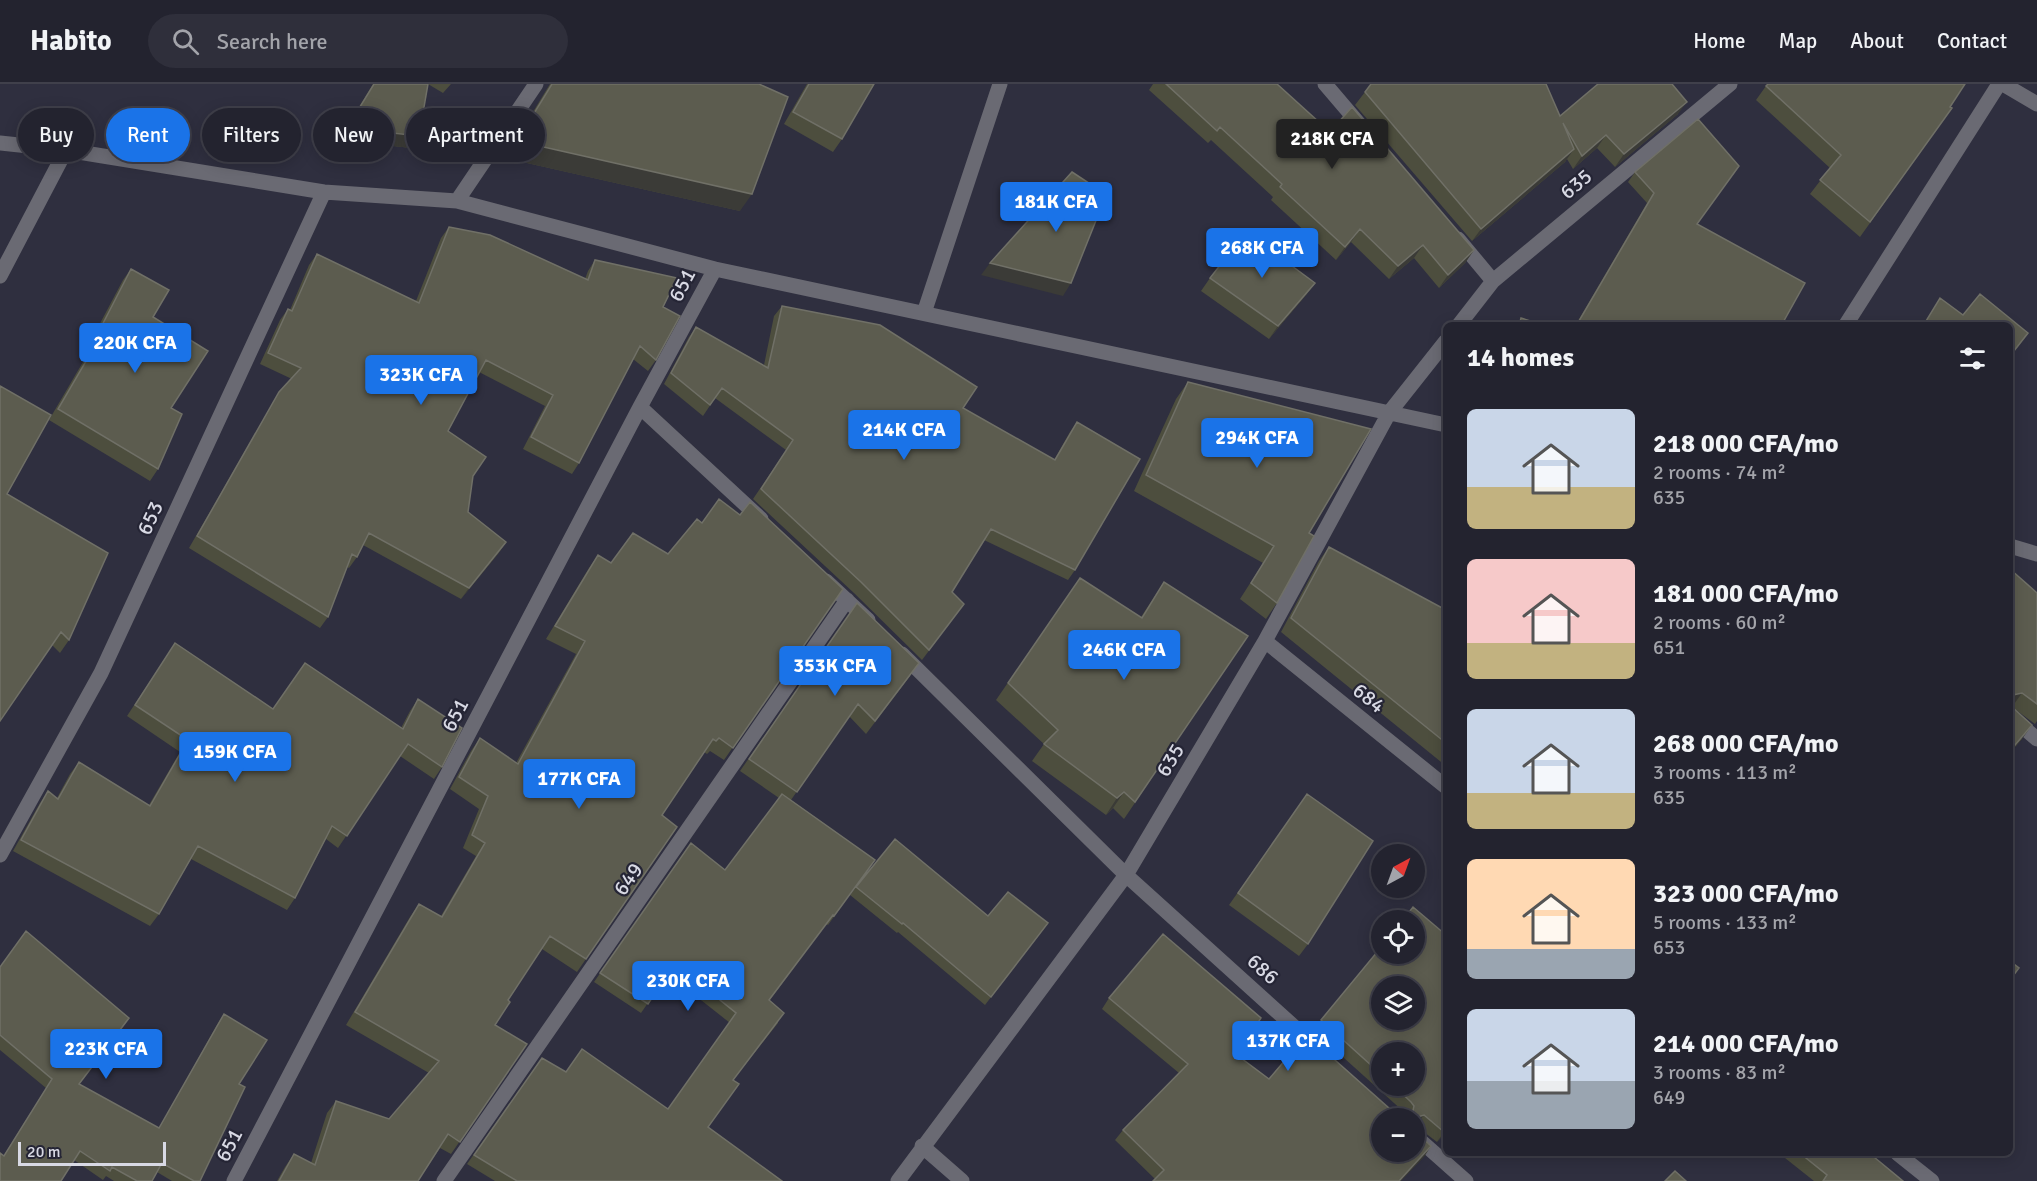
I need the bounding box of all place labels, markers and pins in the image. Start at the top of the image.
pin: 218K CFA [1270,119,1394,170]
pin: 181K CFA [994,182,1118,233]
pin: 268K CFA [1200,228,1324,279]
pin: 220K CFA [73,323,197,374]
pin: 323K CFA [359,355,483,406]
pin: 214K CFA [842,410,966,461]
pin: 294K CFA [1195,418,1319,469]
pin: 246K CFA [1062,630,1186,681]
pin: 353K CFA [773,646,897,697]
pin: 159K CFA [173,732,297,783]
pin: 177K CFA [517,759,641,810]
pin: 230K CFA [626,961,750,1012]
pin: 137K CFA [1226,1021,1350,1072]
pin: 223K CFA [44,1029,168,1080]

